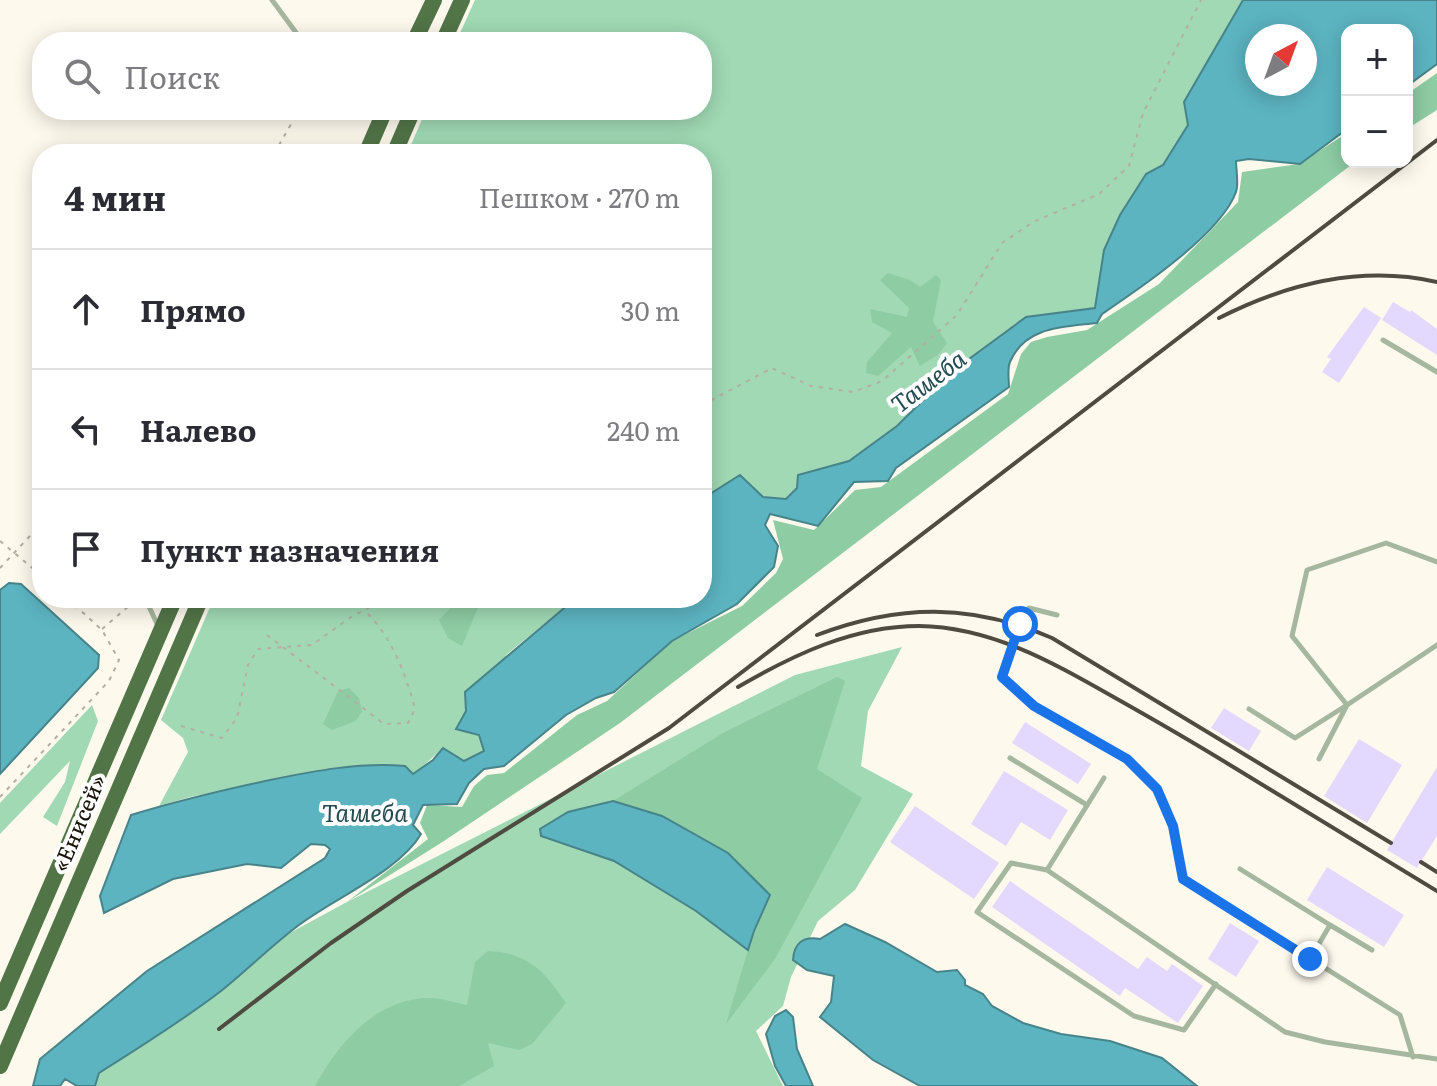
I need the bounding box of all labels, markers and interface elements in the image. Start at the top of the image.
north arrow [1245,24,1317,96]
map controls [1341,24,1413,168]
button: + [1341,24,1413,96]
search box [32,32,712,120]
icon: search [60,54,104,98]
text: Поиск [124,54,220,98]
button: − [1341,96,1413,168]
text: 4 мин [64,171,166,221]
text: Пешком · 270 m [479,177,680,216]
icon: ahead [64,287,108,331]
text: Прямо [140,287,246,331]
text: 30 m [620,290,680,329]
water label: Ташеба [883,340,973,420]
icon: left [64,407,108,451]
text: Налево [140,407,256,451]
text: 240 m [607,410,680,449]
icon: arrive [64,527,108,571]
text: Пункт назначения [140,527,439,571]
route start [1002,606,1038,642]
street label: «Енисей» [42,769,113,876]
water label: Ташеба [322,794,408,829]
route end [1292,941,1328,977]

